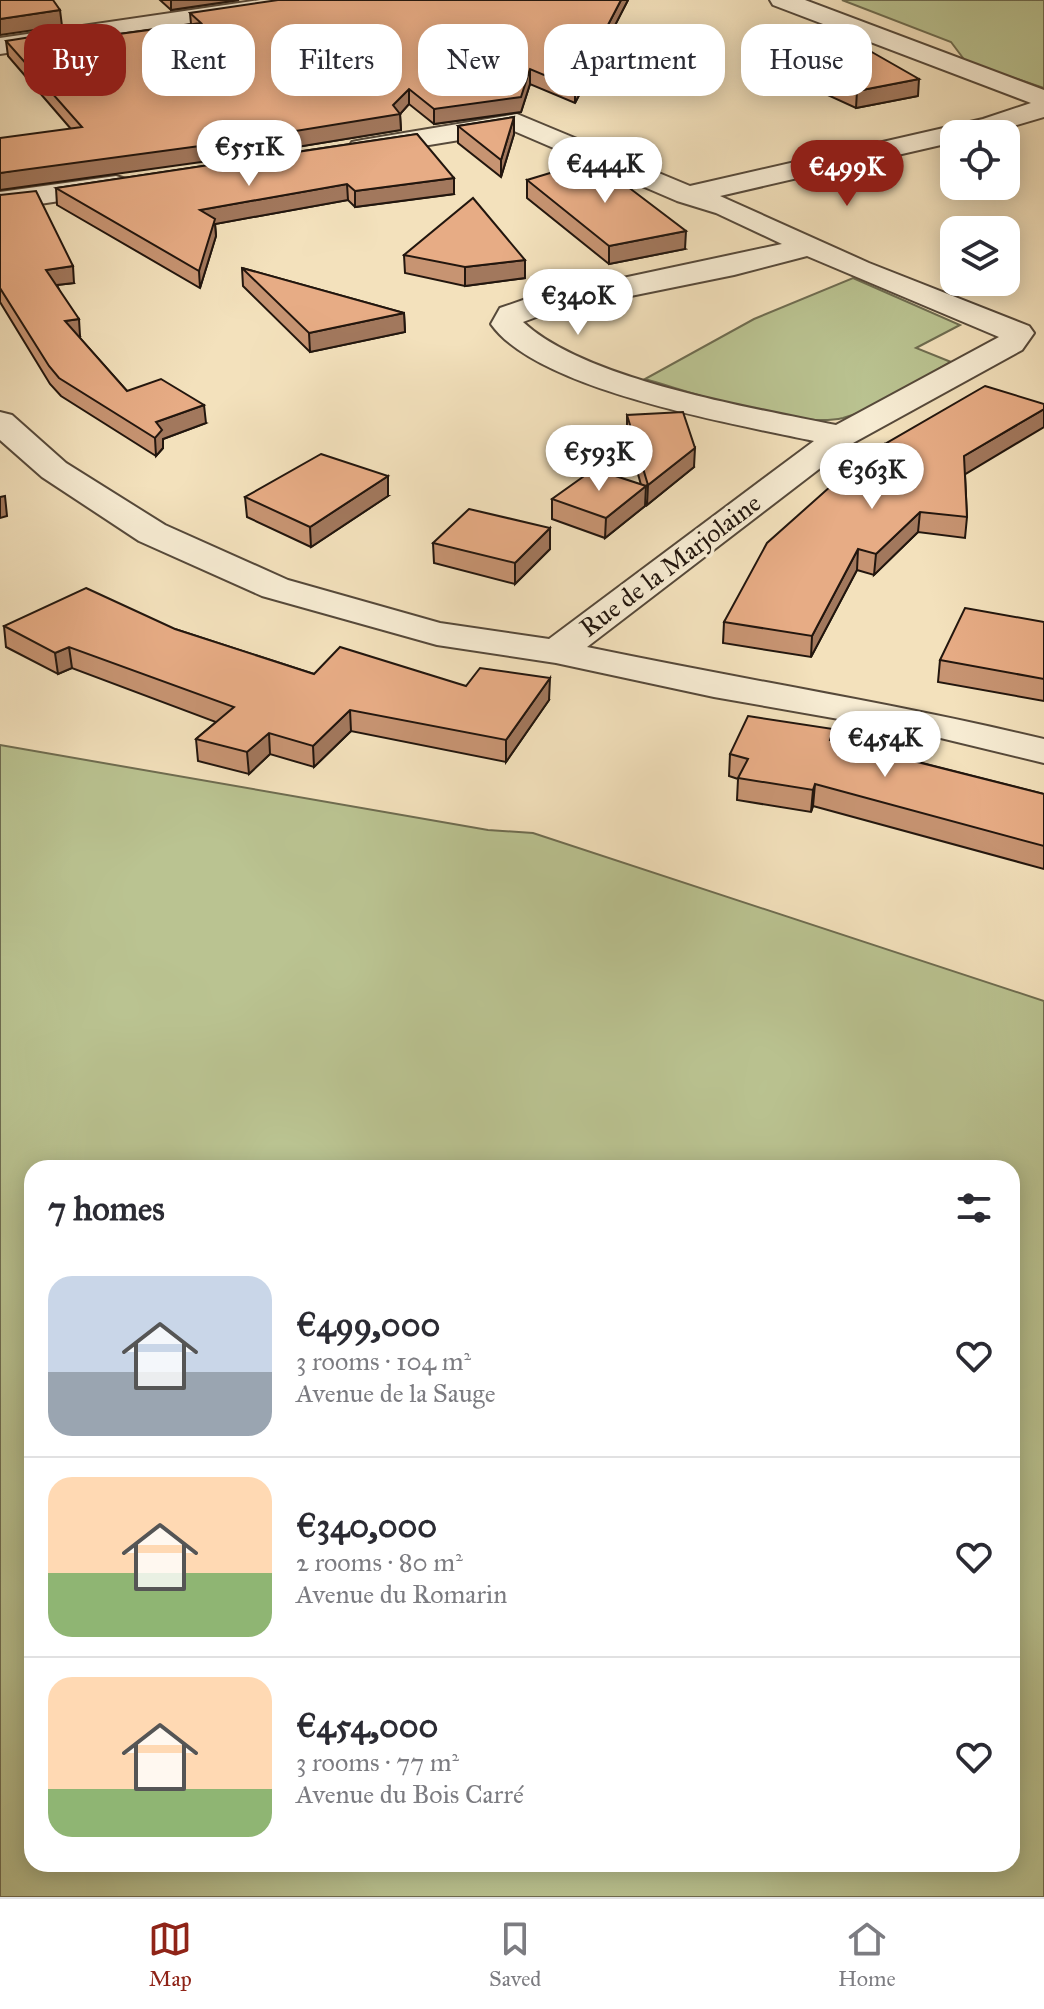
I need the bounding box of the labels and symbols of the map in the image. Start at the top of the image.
pin: €551K [193,120,305,188]
pin: €444K [549,137,661,205]
pin: €499K [791,140,903,208]
pin: €340K [522,269,634,337]
pin: €593K [543,425,655,493]
pin: €363K [816,443,928,511]
street label: Rue de la Marjolaine [573,486,767,644]
pin: €454K [829,711,941,779]

